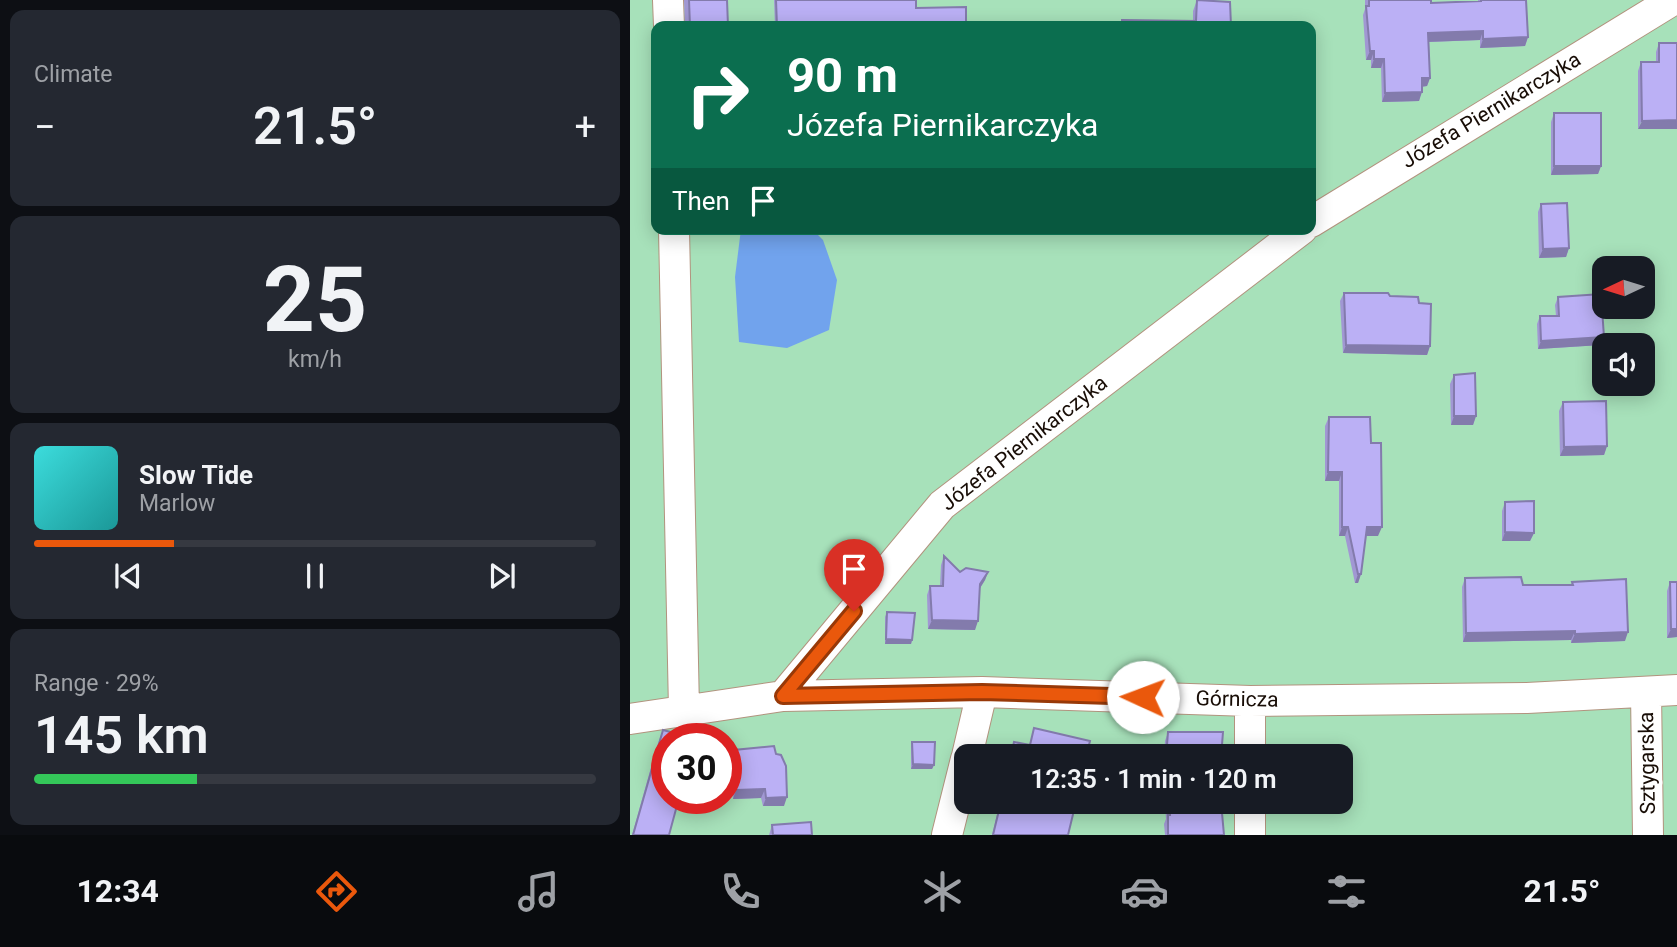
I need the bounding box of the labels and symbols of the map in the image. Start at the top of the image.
street label: Józefa Piernikarczyka [1397,47,1585,173]
north arrow [1592,256,1656,318]
street label: Józefa Piernikarczyka [936,371,1112,515]
pin [824,539,884,611]
position arrow [1106,660,1180,734]
street label: Górnicza [1195,686,1279,712]
street label: Sztygarska [1634,711,1660,815]
speed limit sign: 30 [651,723,742,814]

